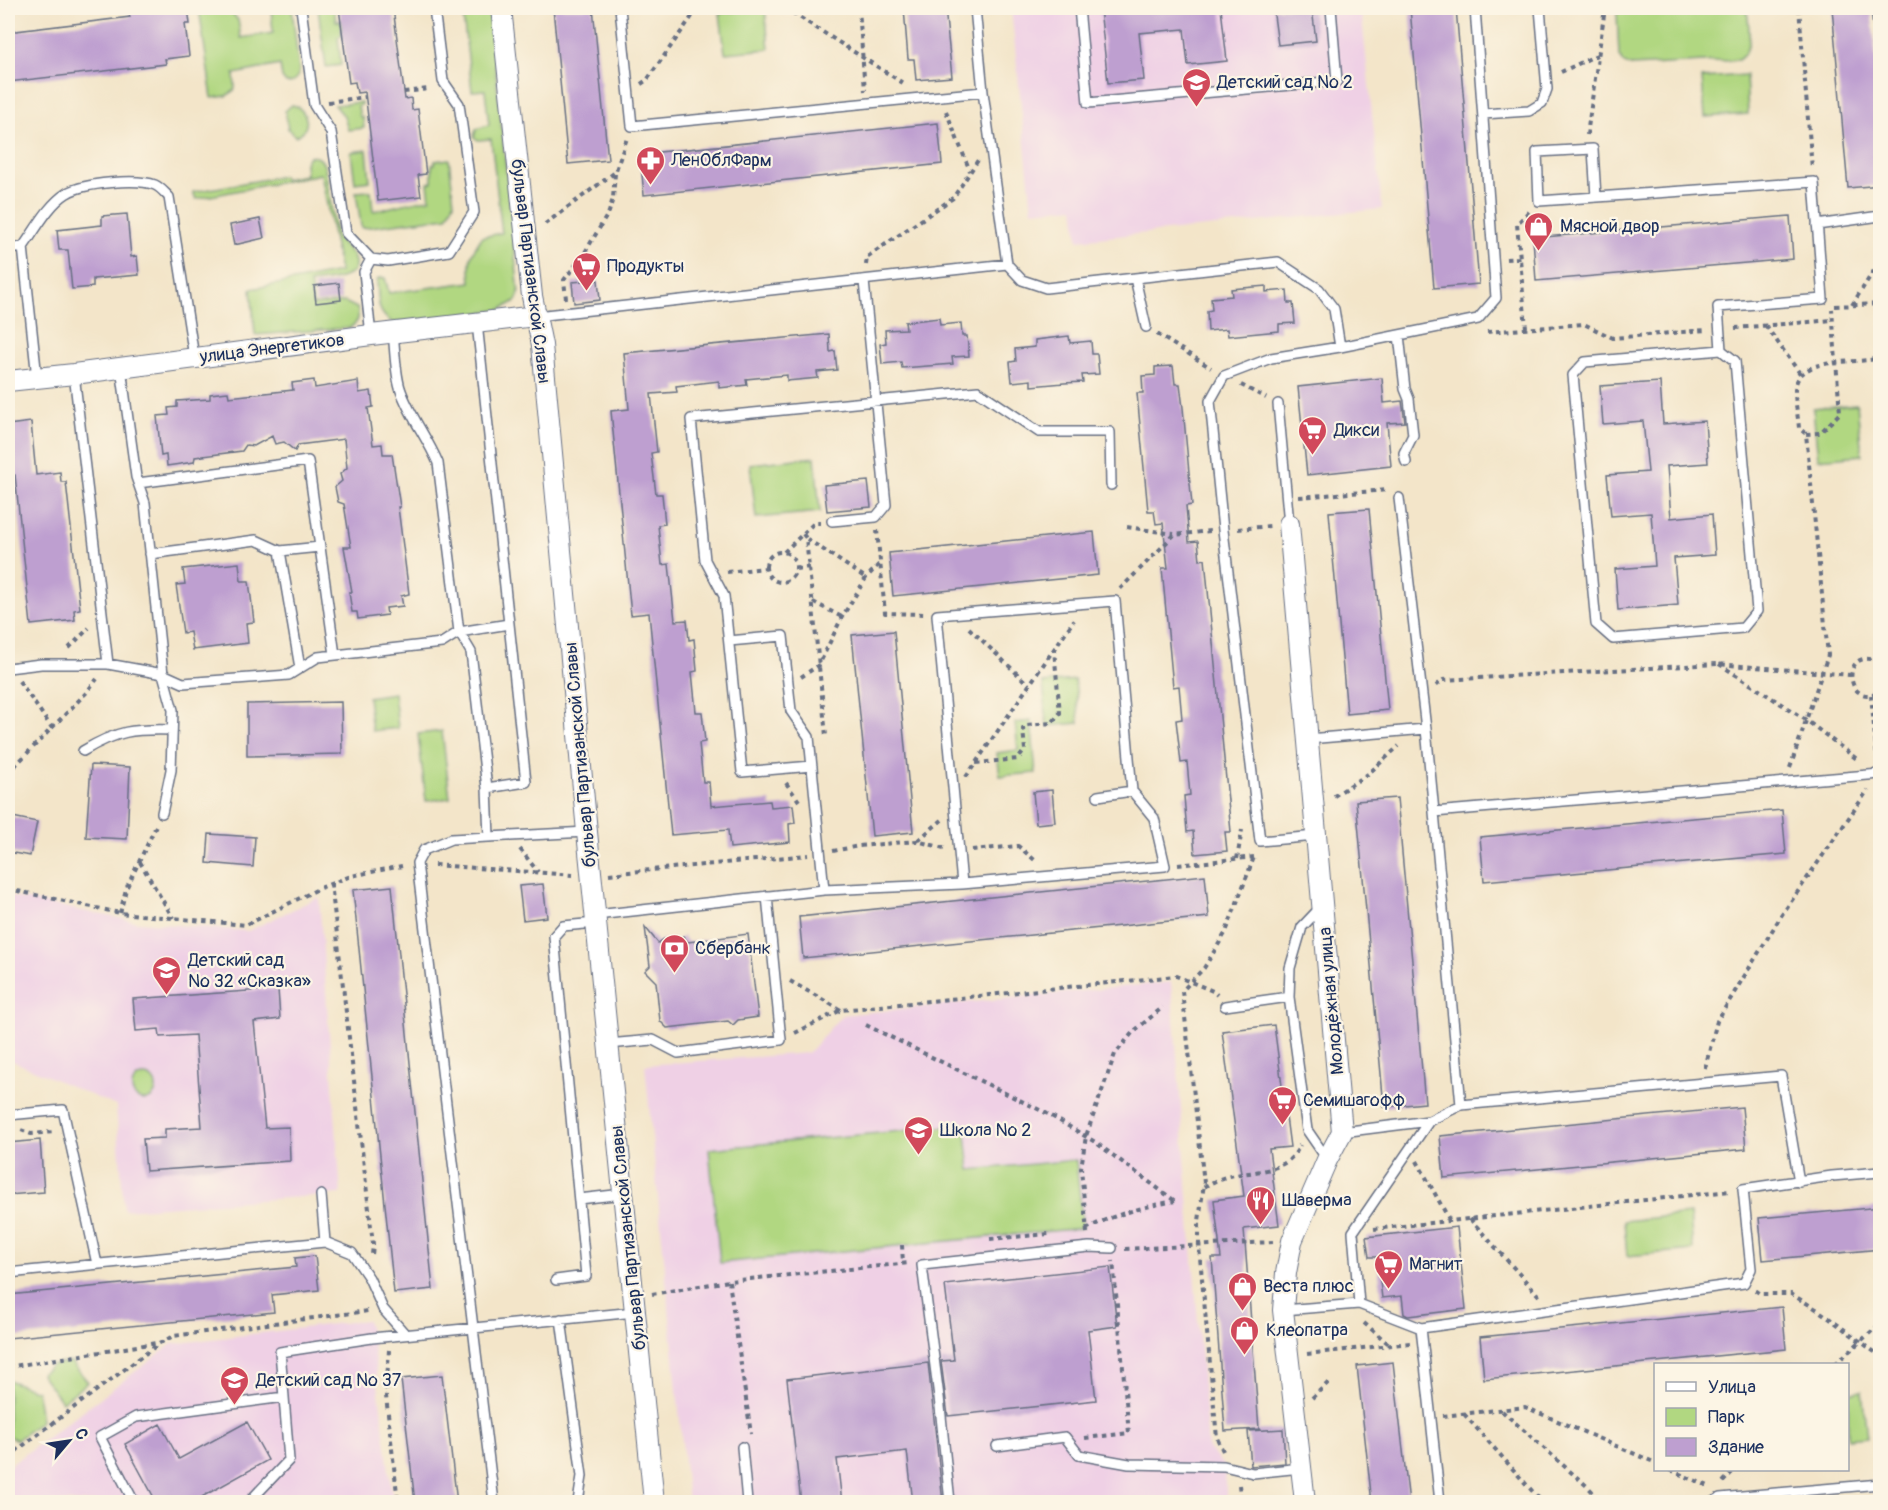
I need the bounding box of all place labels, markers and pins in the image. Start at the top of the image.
school or university icon: Детский сад № 2 [1180,66,1212,108]
place label: Детский сад № 2 [1216,71,1353,94]
pharmacy icon: ЛенОблФарм [634,144,666,186]
place label: ЛенОблФарм [670,149,772,172]
shop icon: Мясной двор [1523,210,1555,252]
place label: Мясной двор [1560,215,1660,238]
supermarket icon: Продукты [570,250,602,292]
place label: Продукты [607,255,684,278]
supermarket icon: Дикси [1297,414,1329,456]
place label: Дикси [1333,419,1379,442]
bank icon: Сбербанк [658,932,690,974]
place label: Сбербанк [695,937,771,960]
place label: Детский сад № 32 «Сказка» [187,949,311,993]
school or university icon: Детский сад № 32 «Сказка» [151,954,183,996]
supermarket icon: Семишагофф [1266,1084,1298,1126]
place label: Семишагофф [1303,1089,1405,1112]
school or university icon: Школа № 2 [903,1114,935,1156]
place label: Школа № 2 [940,1119,1031,1142]
restaurant icon: Шаверма [1245,1184,1277,1226]
place label: Шаверма [1282,1189,1352,1212]
supermarket icon: Магнит [1372,1248,1404,1290]
place label: Магнит [1409,1253,1462,1276]
shop icon: Веста плюс [1226,1270,1258,1312]
place label: Веста плюс [1263,1275,1354,1298]
shop icon: Клеопатра [1229,1314,1261,1356]
place label: Клеопатра [1266,1319,1348,1342]
school or university icon: Детский сад № 37 [219,1364,251,1406]
place label: Детский сад № 37 [255,1369,402,1392]

